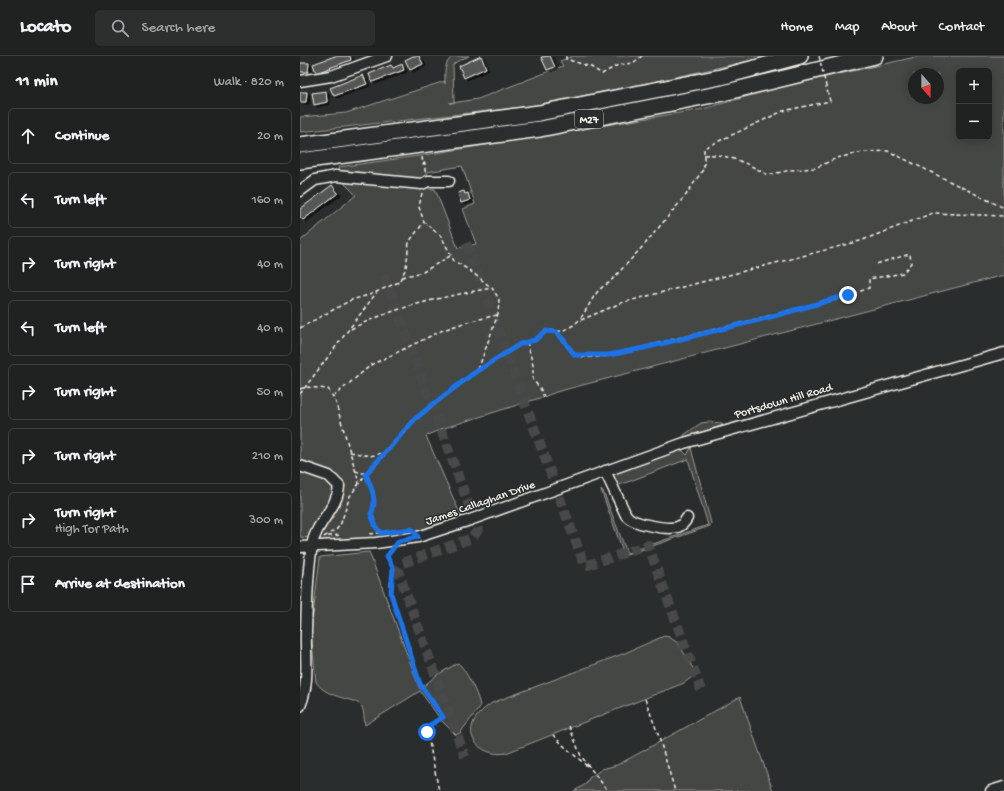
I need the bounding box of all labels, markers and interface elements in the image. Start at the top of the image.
search box [95,10,375,46]
text: Locato [20,16,71,39]
icon: search [109,17,131,39]
text: Search here [141,19,215,37]
text: Home [781,19,813,36]
text: Map [835,19,859,36]
text: About [881,19,917,36]
text: Contact [939,19,984,36]
north arrow [908,68,944,104]
map controls [956,68,992,140]
button: + [956,68,992,104]
text: 11 min [16,72,58,92]
text: Walk · 820 m [214,75,284,90]
button: − [956,104,992,140]
road number: M27 [575,110,603,128]
icon: ahead [17,125,39,147]
text: Continue [55,127,109,145]
text: 20 m [257,129,283,144]
icon: left [17,189,39,211]
text: Turn left [55,191,106,209]
text: 160 m [251,193,283,208]
icon: right [17,253,39,275]
text: Turn right [55,255,115,273]
text: 40 m [257,257,283,272]
route end [839,286,857,304]
icon: left [17,317,39,339]
text: Turn left [55,319,106,337]
text: 40 m [257,321,283,336]
icon: right [17,381,39,403]
street label: Portsdown Hill Road [732,381,835,423]
text: Turn right [55,383,115,401]
text: 50 m [256,385,283,400]
icon: right [17,445,39,467]
text: Turn right [55,447,115,465]
text: 210 m [252,449,283,464]
street label: James Callaghan Drive [424,478,538,529]
text: Turn right [55,504,115,522]
icon: right [17,509,39,531]
text: 300 m [249,513,283,528]
text: High Tor Path [55,522,129,537]
icon: arrive [17,573,39,595]
text: Arrive at destination [55,575,185,593]
route start [418,723,436,741]

